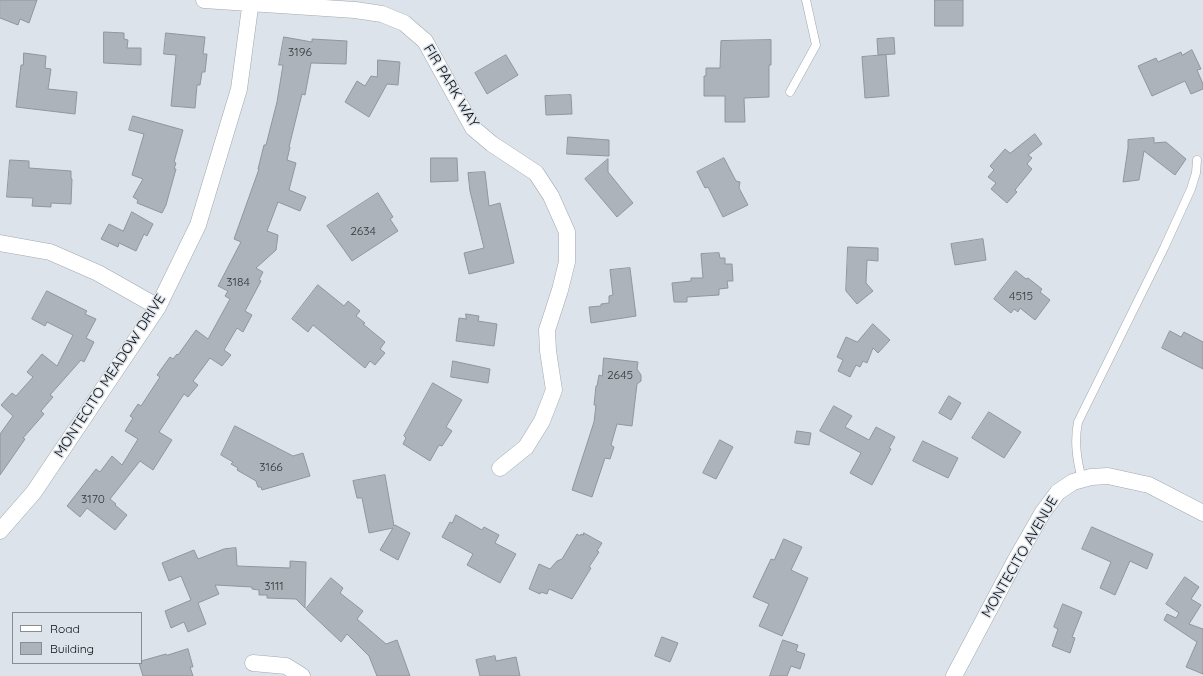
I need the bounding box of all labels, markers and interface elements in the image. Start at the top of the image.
street label: FIR PARK WAY [420,42,482,130]
house number: 3196 [288,45,312,59]
house number: 2634 [350,224,376,238]
house number: 3184 [226,275,250,289]
house number: 4515 [1009,289,1033,303]
street label: MONTECITO MEADOW DRIVE [51,291,169,461]
house number: 2645 [607,368,633,382]
house number: 3166 [259,460,283,474]
house number: 3170 [81,492,105,506]
street label: MONTECITO AVENUE [978,493,1062,621]
house number: 3111 [264,579,284,593]
legend [12,612,142,664]
text: Road [50,621,80,636]
text: Building [50,641,94,656]

